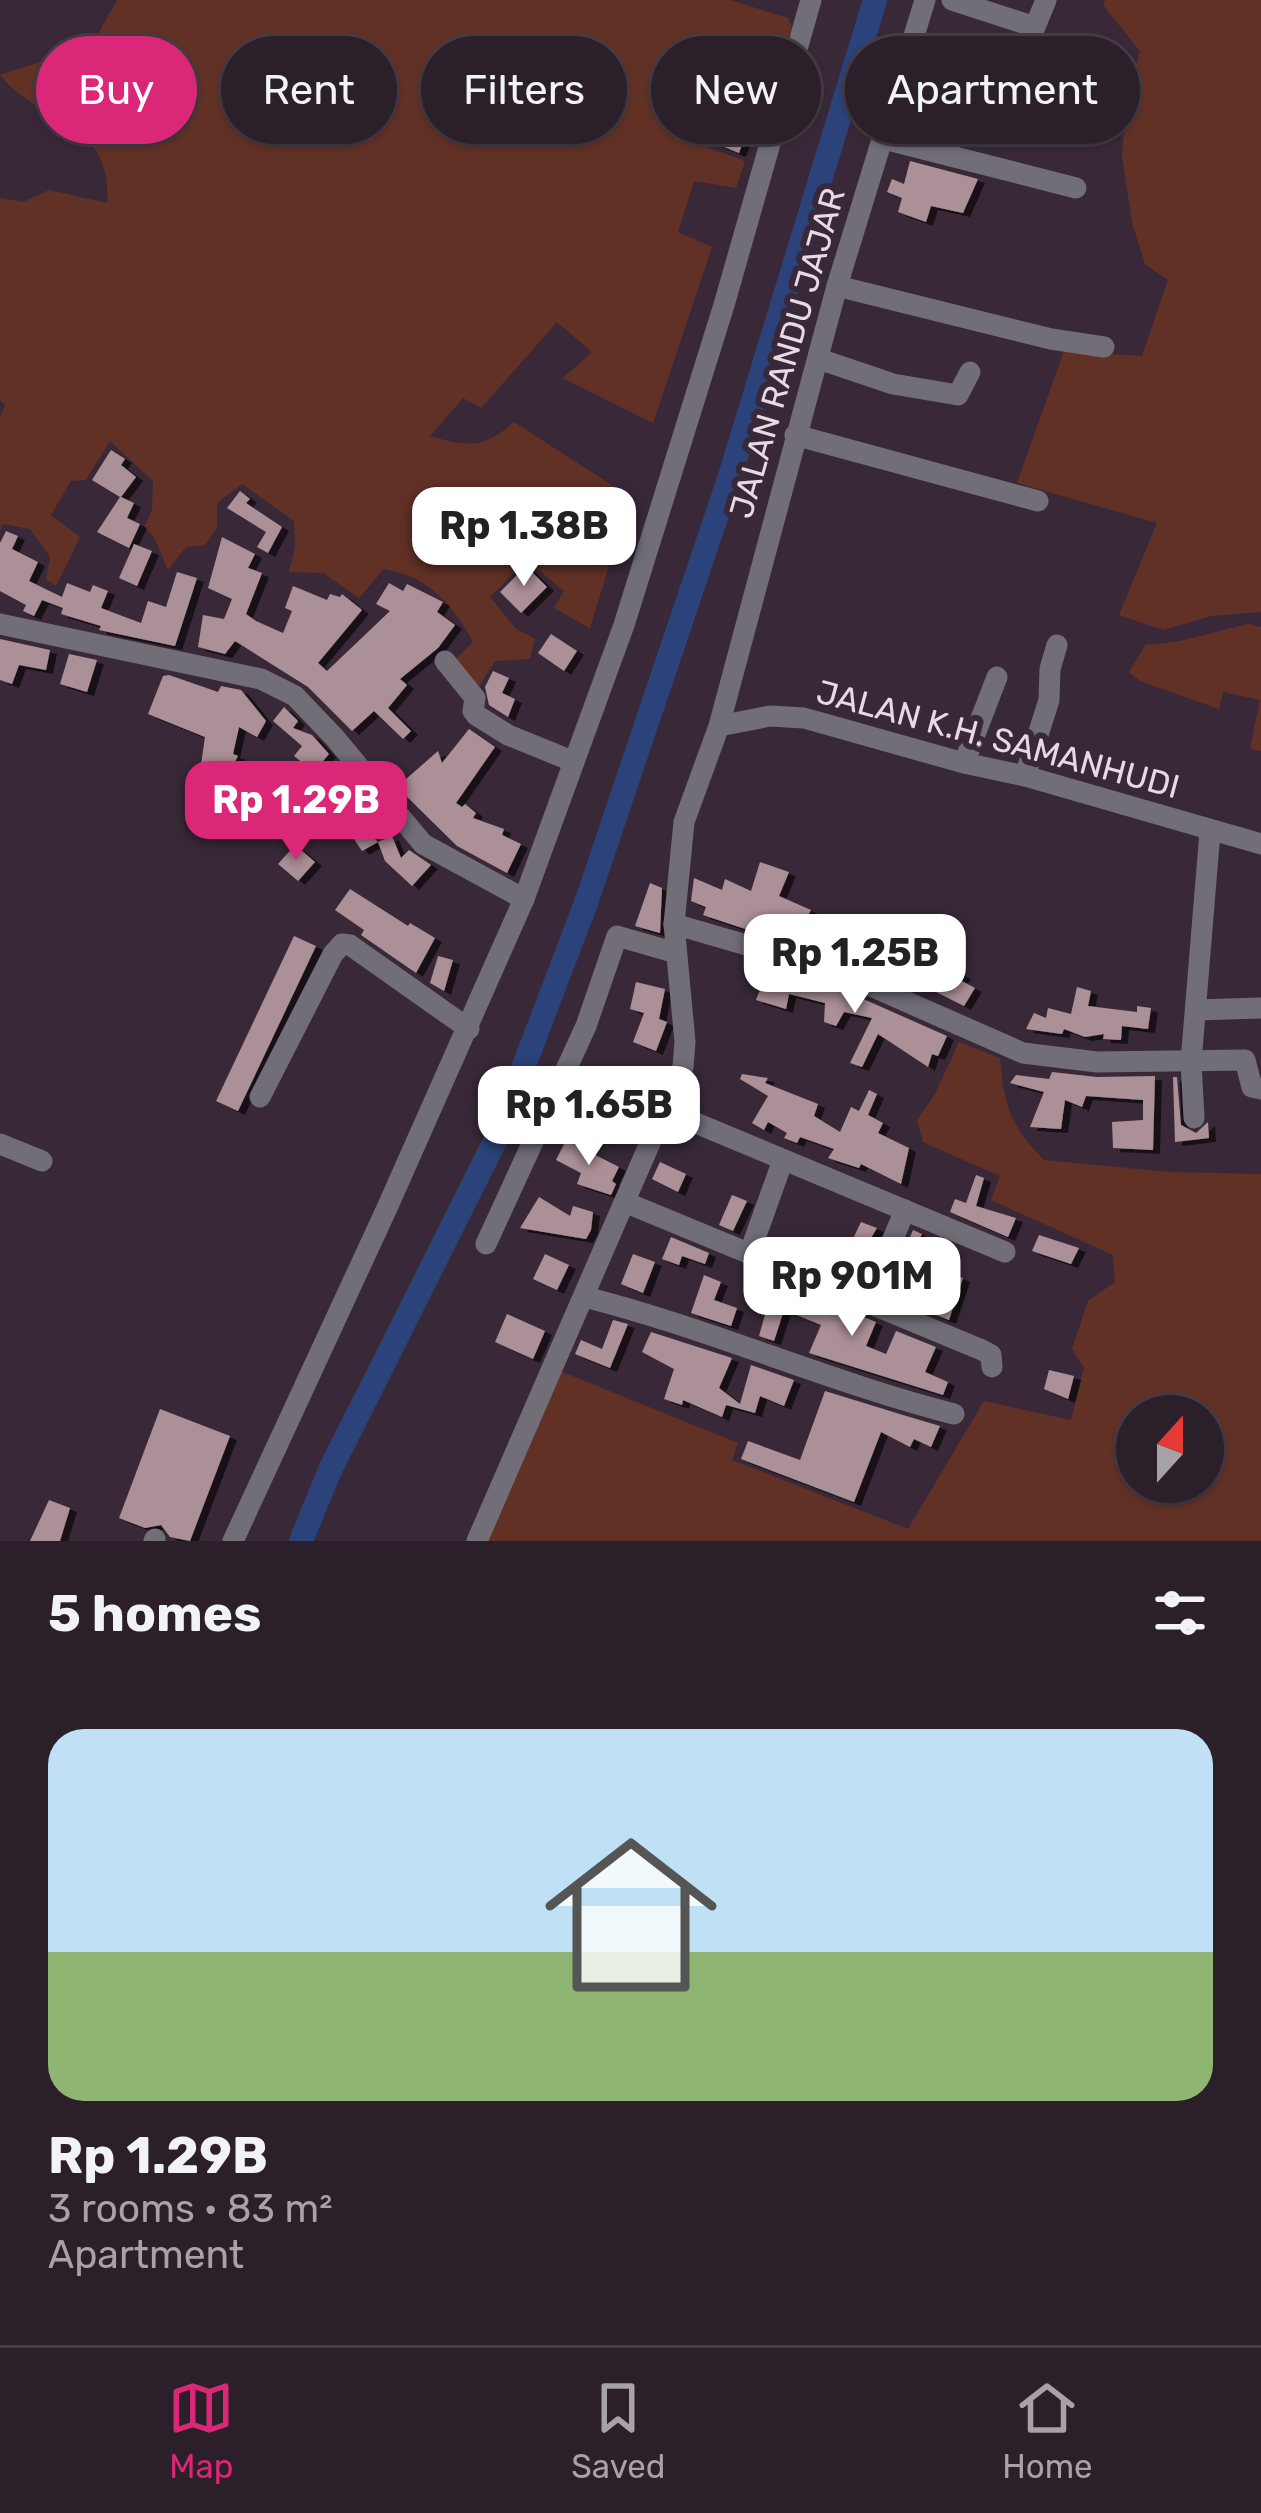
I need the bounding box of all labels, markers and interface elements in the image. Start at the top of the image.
chip: Buy [36,36,197,144]
chip: Rent [221,36,397,144]
chip: Filters [421,36,627,144]
chip: New [651,36,821,144]
chip: Apartment [845,36,1140,144]
street label: JALAN RANDU JAJAR [721,184,853,522]
pin: Rp 1.38B [400,487,648,589]
text: Rp 1.38B [439,503,609,549]
street label: JALAN K.H. SAMANHUDI [812,672,1184,806]
pin: Rp 1.29B [172,761,420,863]
text: Rp 1.29B [212,777,380,823]
pin: Rp 1.25B [731,914,979,1016]
text: Rp 1.25B [771,930,939,976]
pin: Rp 1.65B [465,1066,713,1168]
text: Rp 1.65B [505,1082,673,1128]
pin: Rp 901M [741,1237,963,1339]
text: Rp 901M [770,1253,934,1299]
north arrow [1116,1395,1224,1503]
map controls [1116,1395,1224,1503]
icon: filters [1147,1580,1213,1646]
text: 5 homes [48,1583,261,1644]
icon: home [523,1807,739,2023]
text: Rp 1.29B [48,2125,268,2186]
text: 3 rooms · 83 m² [48,2186,333,2232]
text: Apartment [48,2232,244,2278]
tab: Map [168,2375,234,2486]
tab: Saved [571,2375,665,2486]
tab: Home [1002,2375,1093,2486]

